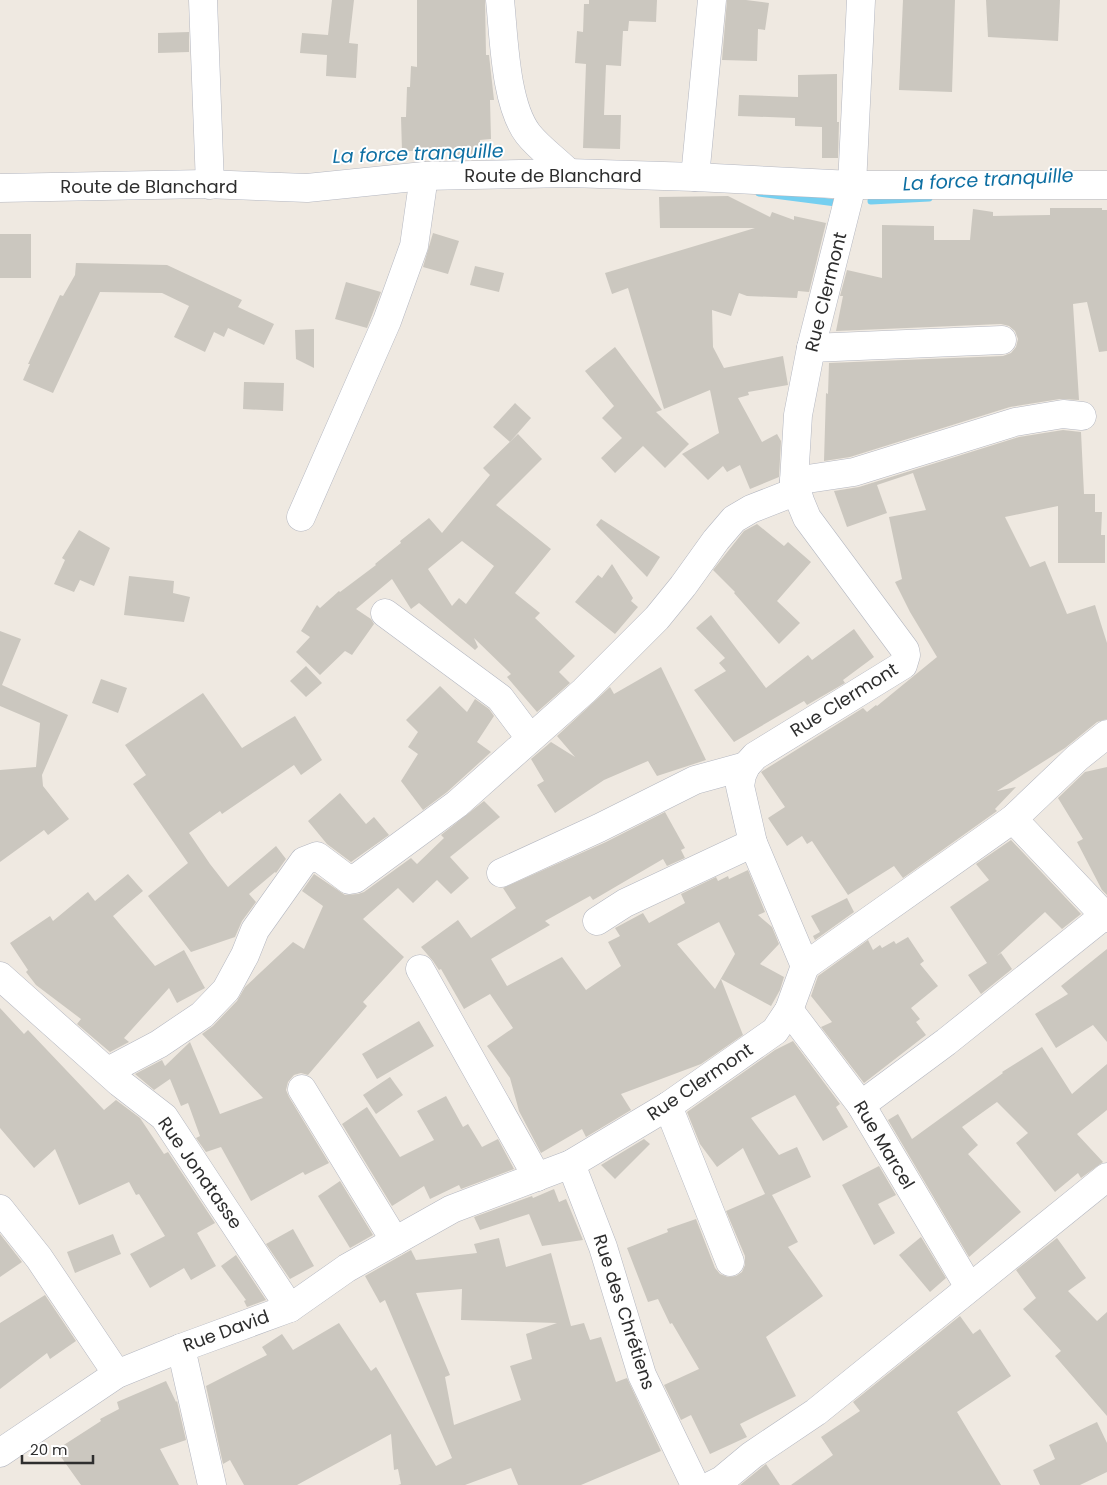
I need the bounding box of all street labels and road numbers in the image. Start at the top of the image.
street label: Route de Blanchard [464,163,642,188]
street label: Route de Blanchard [60,174,238,199]
street label: Rue Clermont [799,229,852,354]
street label: Rue Clermont [785,656,902,743]
street label: Rue Clermont [642,1037,758,1126]
street label: Rue Marcel [848,1096,921,1194]
street label: Rue Jonatasse [152,1112,248,1234]
street label: Rue des Chrétiens [588,1231,661,1393]
street label: Rue David [179,1303,272,1358]

